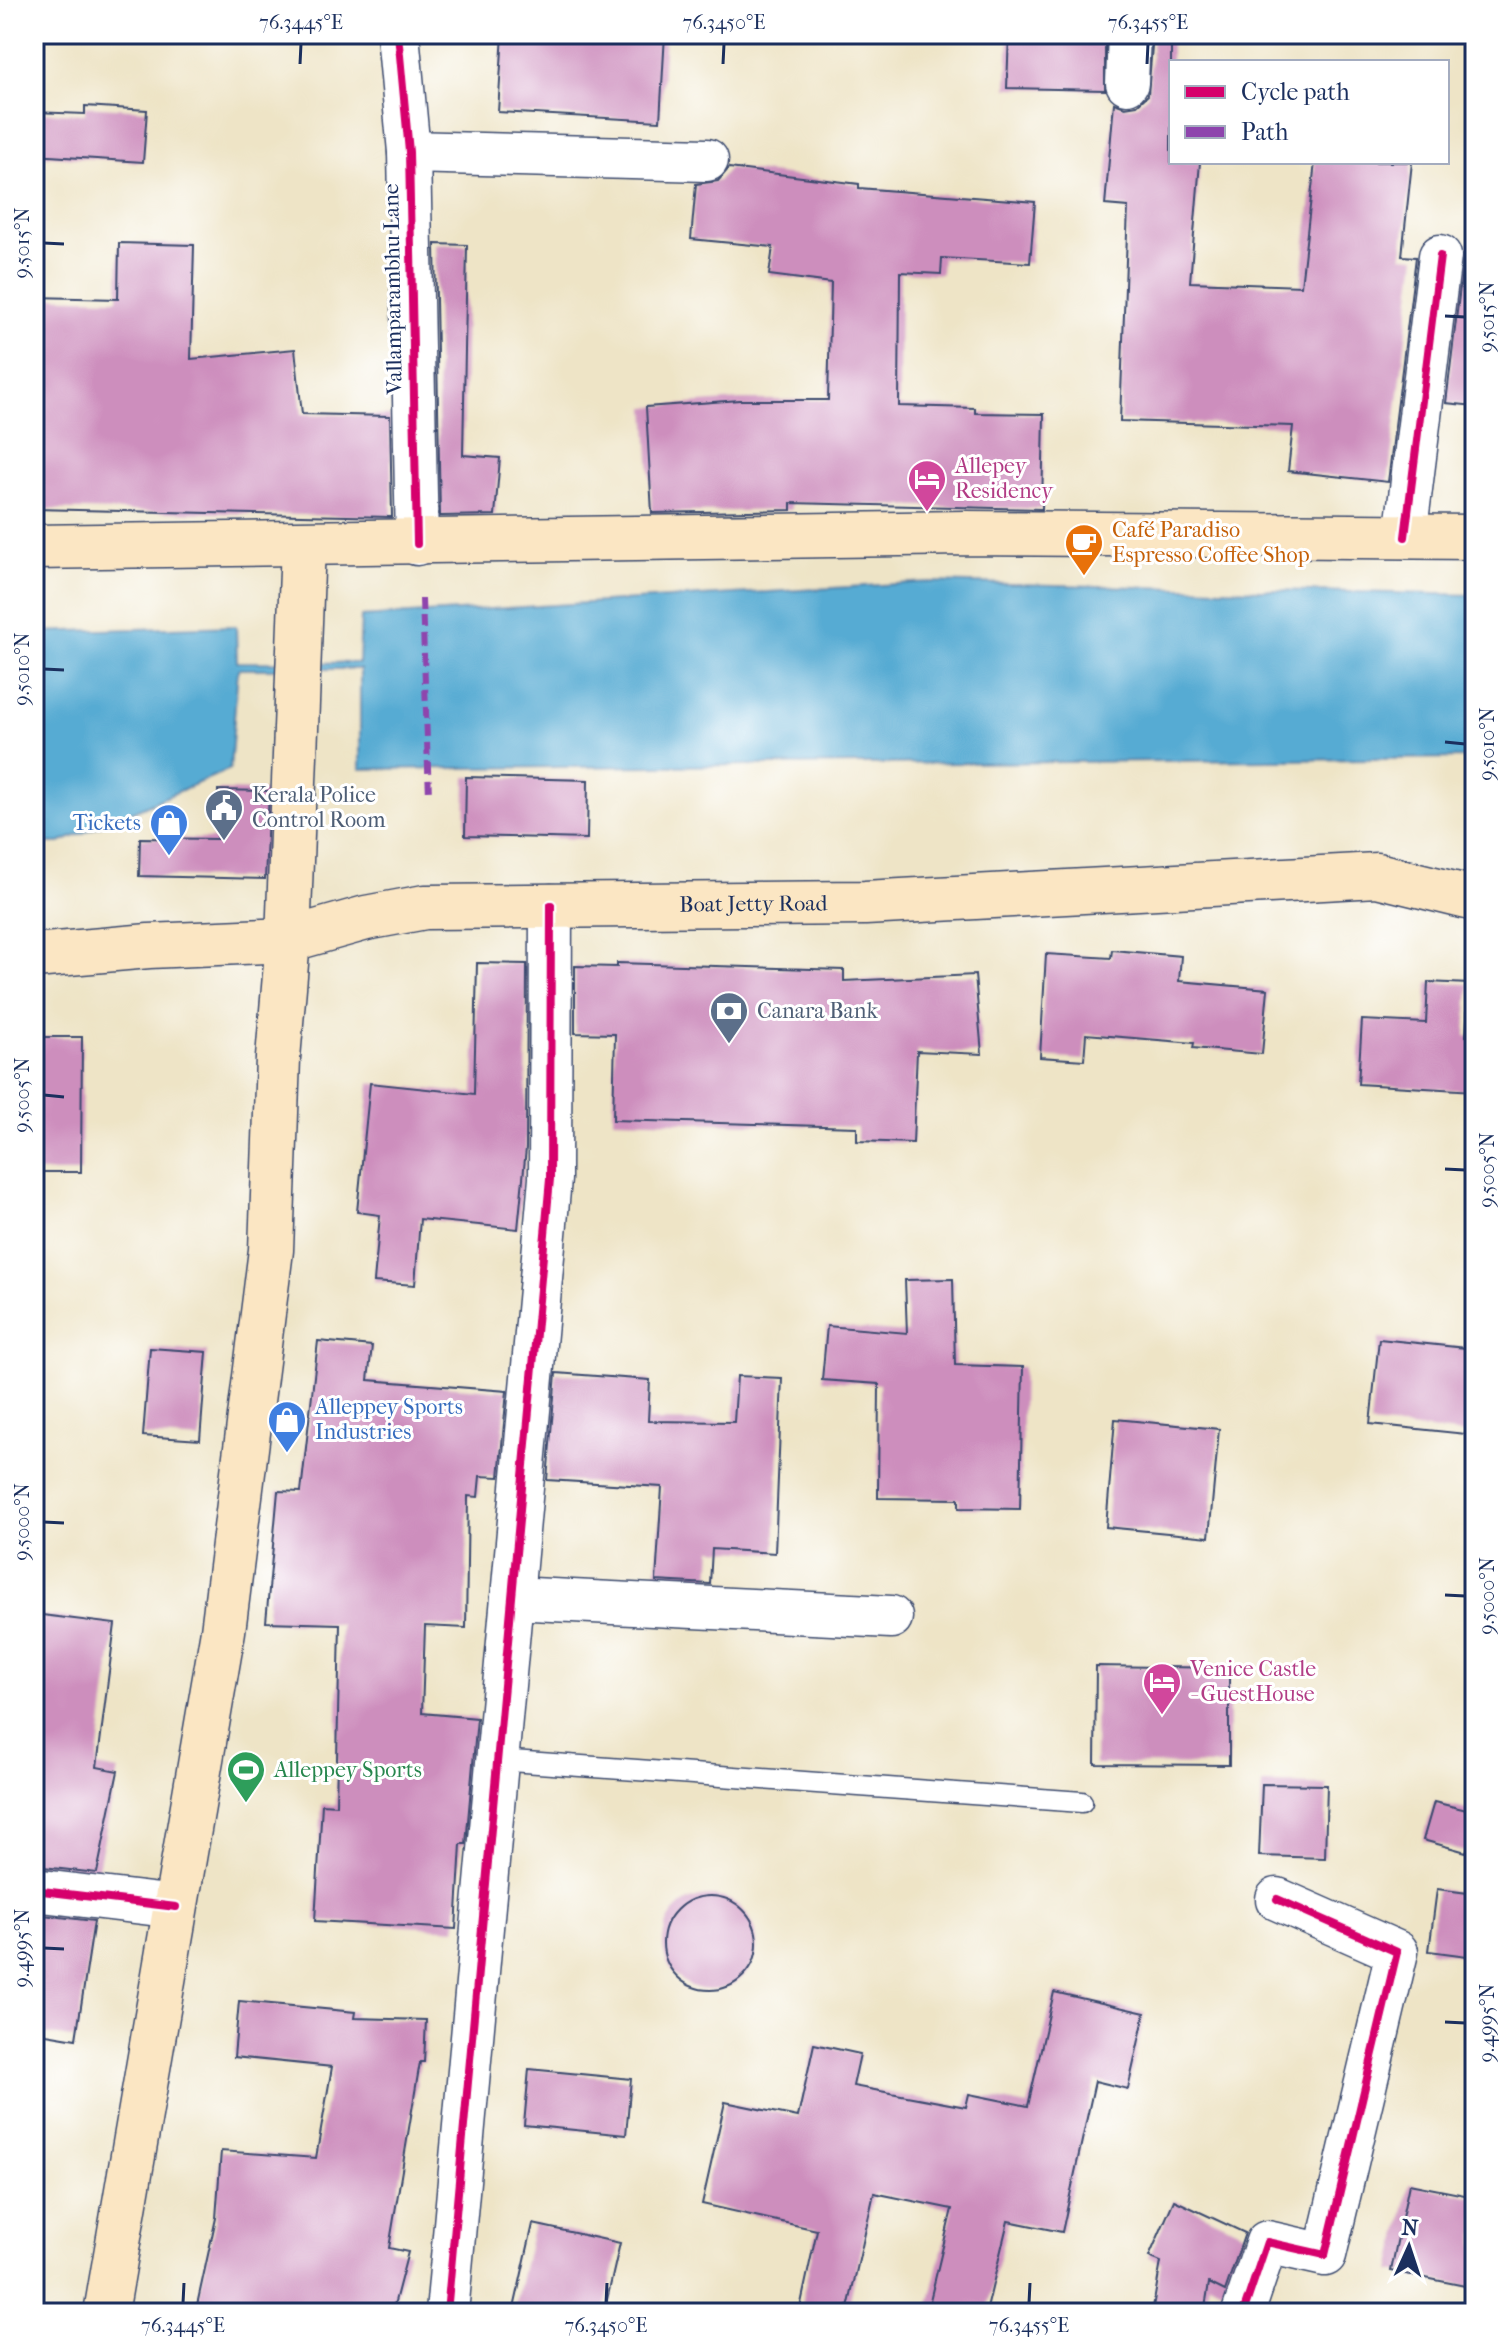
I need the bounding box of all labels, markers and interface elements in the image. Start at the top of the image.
text: 76.3445°E [259,11,343,34]
text: 76.3450°E [683,11,765,34]
text: 76.3455°E [1108,11,1188,34]
legend [1169,60,1449,164]
text: Cycle path [1241,78,1350,106]
text: Path [1241,118,1289,146]
street label: Vallamparambhu Lane [378,183,408,396]
text: 9.5015°N [11,207,34,279]
text: 9.5015°N [1476,281,1499,353]
place label: Allepey Residency [954,453,1054,504]
hotel icon: Allepey Residency [906,458,948,513]
place label: Café Paradiso Espresso Coffee Shop [1112,517,1310,568]
cafe icon: Café Paradiso Espresso Coffee Shop [1063,522,1105,577]
text: 9.5010°N [11,632,34,706]
text: 9.5010°N [1476,707,1499,781]
place label: Kerala Police Control Room [252,782,386,833]
public building icon: Kerala Police Control Room [203,787,245,842]
shop icon: Tickets [148,802,190,857]
place label: Tickets [73,810,141,836]
street label: Boat Jetty Road [679,890,829,918]
bank icon: Canara Bank [708,990,750,1045]
place label: Canara Bank [757,998,878,1024]
text: 9.5005°N [11,1057,34,1133]
text: 9.5005°N [1476,1132,1499,1208]
place label: Alleppey Sports Industries [314,1394,463,1445]
shop icon: Alleppey Sports Industries [266,1399,308,1454]
text: 9.5000°N [11,1483,34,1561]
text: 9.5000°N [1476,1557,1499,1635]
place label: Venice Castle - GuestHouse [1189,1656,1316,1707]
hotel icon: Venice Castle - GuestHouse [1141,1661,1183,1716]
sports icon: Alleppey Sports [225,1749,267,1804]
place label: Alleppey Sports [273,1757,422,1783]
text: 9.4995°N [11,1909,34,1987]
text: 9.4995°N [1476,1984,1499,2062]
north arrow [1369,2207,1449,2287]
text: N [1401,2215,1419,2241]
text: 76.3445°E [141,2314,225,2337]
text: 76.3450°E [565,2314,647,2337]
text: 76.3455°E [989,2314,1069,2337]

